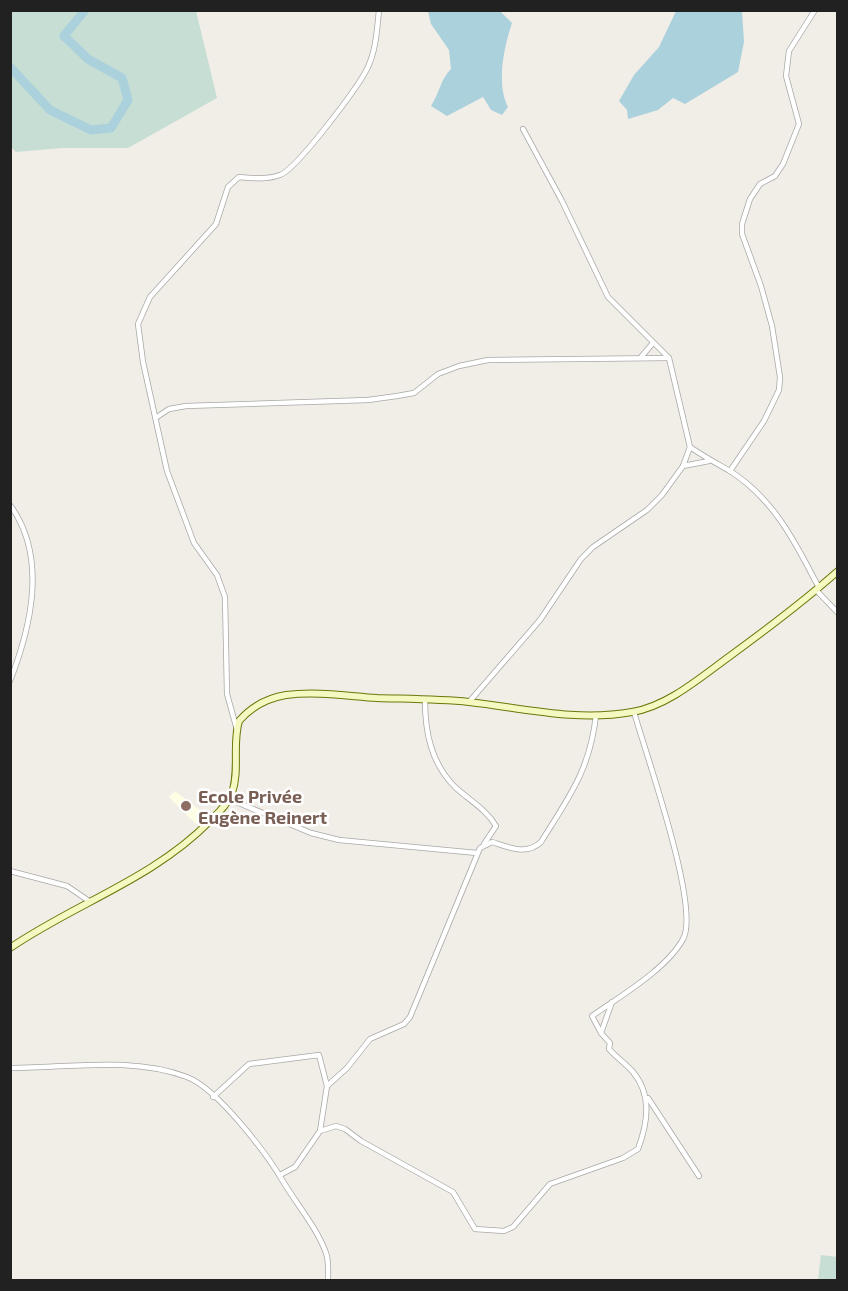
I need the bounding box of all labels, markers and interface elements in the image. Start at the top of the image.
place label: Ecole Privée Eugène Reinert [198,785,328,828]
marker: Ecole Privée Eugène Reinert [179,799,193,813]

